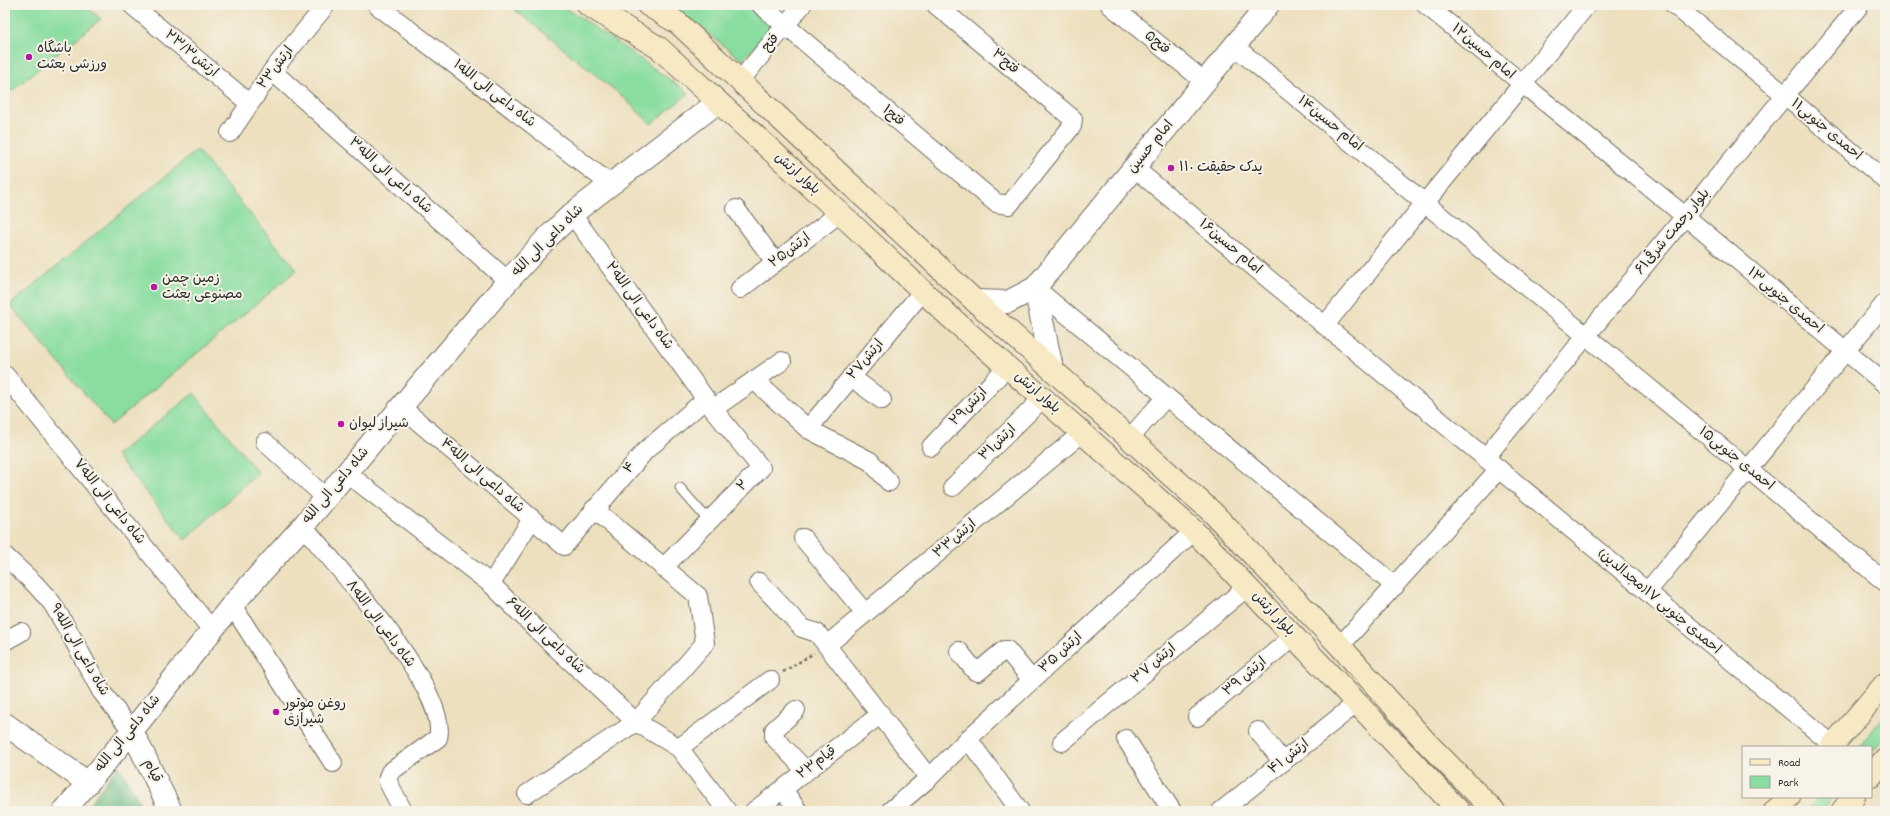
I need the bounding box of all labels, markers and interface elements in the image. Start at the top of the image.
street label: امام حسین۱۲ [1447,19,1519,85]
street label: ۲۳/۳ارتش [160,25,222,83]
street label: ۵فتح [1140,26,1174,60]
street label: فتح [757,29,785,57]
place label: باشگاه ورزشی بعثت [37,39,107,75]
street label: ارتش۲۳ [253,42,299,94]
street label: ۳فتح [987,45,1023,79]
marker: باشگاه ورزشی بعثت [24,52,34,62]
street label: شاه داعی الی الله۱ [448,55,540,133]
street label: امام حسین۱۴ [1293,91,1367,157]
street label: احمدی جنوبی۱۱ [1786,94,1866,166]
street label: ۱فتح [877,101,909,131]
street label: امام حسین [1123,116,1179,178]
street label: شاه داعی الی الله۳ [344,133,436,219]
street label: بلوار ارتش [770,148,824,200]
place label: یدک حقیقت ۱۱۰ [1179,158,1263,178]
marker: یدک حقیقت ۱۱۰ [1166,163,1176,173]
street label: بلوار رحمت شرقی۶۱ [1631,185,1715,279]
street label: شاه داعی الی الله [507,200,589,282]
street label: امام حسین۱۶ [1194,215,1266,279]
street label: ارتش۲۵ [765,229,815,273]
street label: شاه داعی الی الله۲ [600,258,678,354]
street label: احمدی جنوبی۱۳ [1743,263,1827,339]
place label: زمین چمن مصنوعی بعثت [162,269,243,305]
marker: زمین چمن مصنوعی بعثت [149,282,159,292]
street label: ارتش۲۷ [843,335,889,385]
street label: بلوار ارتش [1009,367,1065,419]
street label: ارتش۲۹ [945,383,993,431]
place label: شیراز لیوان [349,414,409,434]
marker: شیراز لیوان [336,419,346,429]
street label: ارتش۳۱ [975,420,1021,466]
street label: احمدی جنوبی۱۵ [1694,422,1778,496]
street label: شاه داعی الی الله۴ [436,434,528,518]
street label: شاه داعی الی الله [298,443,374,529]
street label: شاه داعی الی الله۷ [68,455,150,549]
street label: ۴ [619,457,641,479]
street label: ۲ [733,476,753,496]
street label: ارتش۳۳ [929,515,981,563]
street label: احمدی جنوبی ۱۷(مجدالدین) [1593,544,1725,660]
street label: شاه داعی الی الله۸ [340,576,420,672]
street label: بلوار ارتش [1247,587,1299,641]
street label: شاه داعی الی الله۶ [501,593,589,679]
street label: شاه داعی الی الله۹ [44,600,114,700]
street label: ارتش ۳۵ [1035,628,1087,678]
street label: ارتش ۳۷ [1127,639,1181,689]
street label: ارتش ۳۹ [1219,653,1271,701]
street label: شاه داعی الی الله [90,691,166,777]
place label: روغن موتور شیرازی [283,694,346,730]
marker: روغن موتور شیرازی [271,707,281,717]
street label: ارتش ۴۱ [1264,735,1314,779]
street label: قیام۲۳ [793,741,841,785]
legend [1742,746,1872,798]
text: Road [1778,755,1800,772]
street label: قیام [138,756,166,786]
text: Park [1778,775,1799,792]

